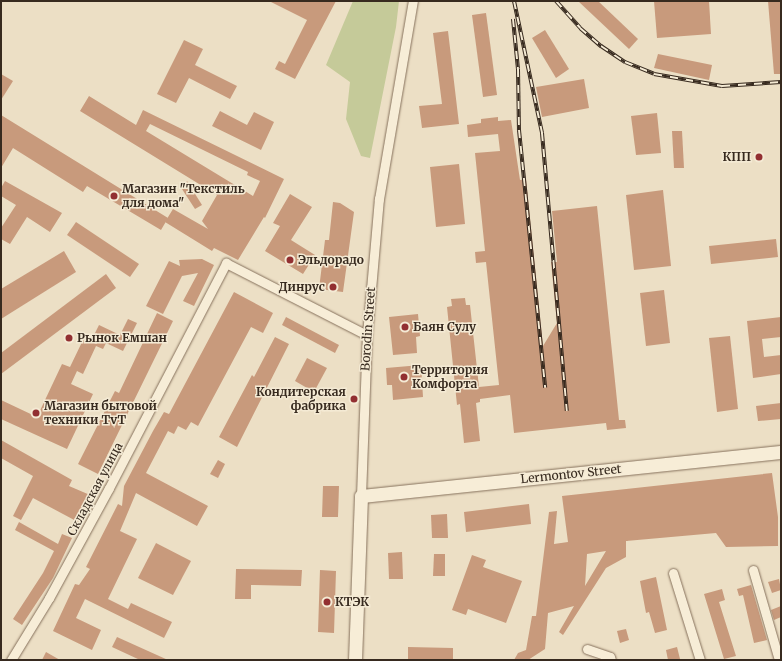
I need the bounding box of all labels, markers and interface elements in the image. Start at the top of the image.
place label: КПП [723,150,751,164]
marker: КПП [754,152,764,162]
place label: Магазин "Текстиль для дома" [122,182,245,210]
marker: Магазин "Текстиль для дома" [109,191,119,201]
place label: Эльдорадо [298,253,364,267]
marker: Эльдорадо [285,255,295,265]
place label: Динрус [279,280,325,294]
marker: Динрус [328,282,338,292]
street label: Borodin Street [358,287,378,371]
place label: Баян Сулу [413,320,476,334]
marker: Баян Сулу [400,322,410,332]
place label: Рынок Емшан [77,331,167,345]
marker: Рынок Емшан [64,333,74,343]
place label: Территория Комфорта [412,363,488,391]
marker: Территория Комфорта [399,372,409,382]
place label: Кондитерская фабрика [256,385,346,413]
marker: Кондитерская фабрика [349,394,359,404]
place label: Магазин бытовой техники TvT [44,399,157,427]
marker: Магазин бытовой техники TvT [31,408,41,418]
street label: Складская улица [64,440,126,538]
street label: Lermontov Street [520,462,622,486]
place label: КТЭК [335,595,369,609]
marker: КТЭК [322,597,332,607]

